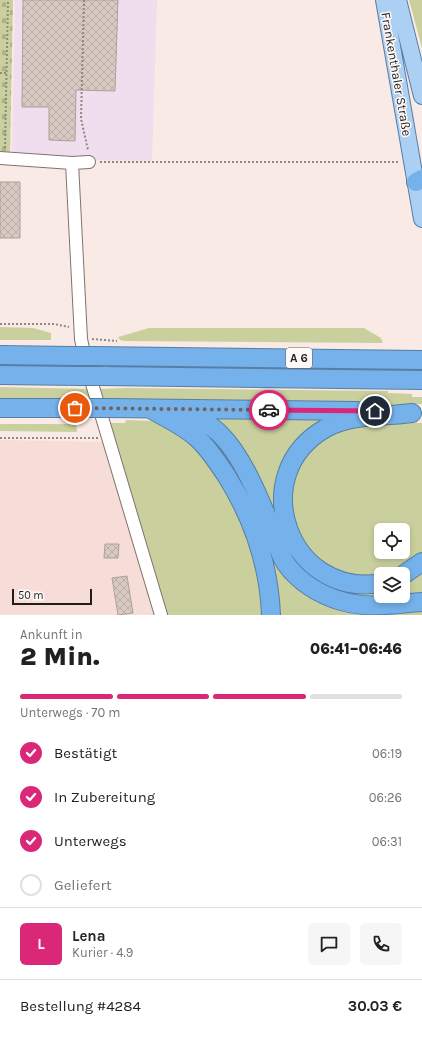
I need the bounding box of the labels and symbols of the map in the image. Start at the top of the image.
street label: Frankenthaler Straße [378,11,415,138]
road number: A 6 [286,348,312,368]
courier [249,390,289,430]
pin [58,391,92,425]
pin [358,394,392,428]
scale bar [12,587,92,606]

